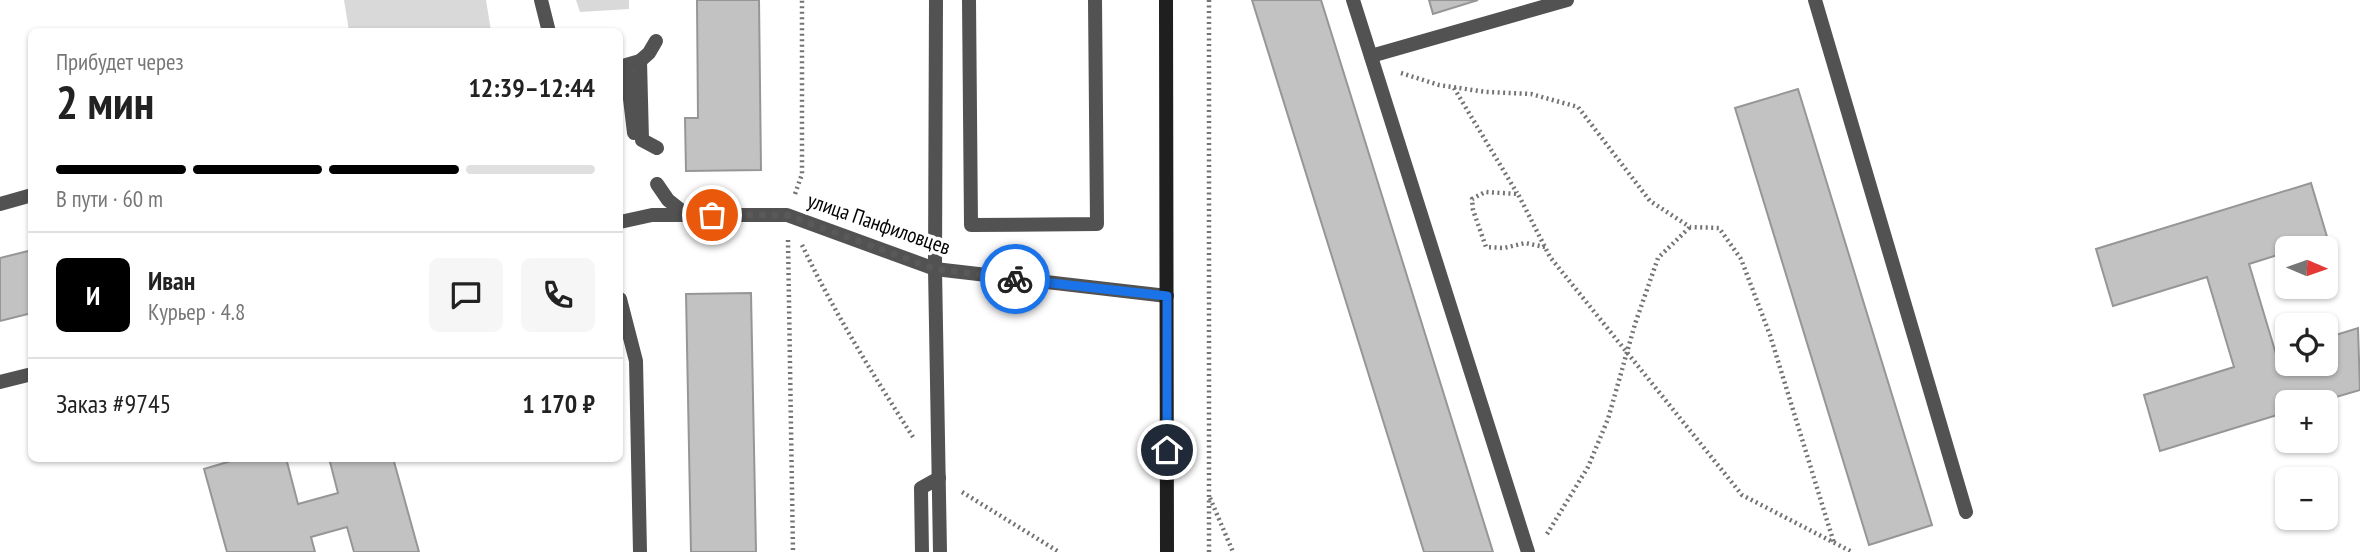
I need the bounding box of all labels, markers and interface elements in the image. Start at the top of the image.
text: Прибудет через [56,47,184,76]
text: 12:39–12:44 [468,71,595,104]
text: 2 мин [56,72,154,132]
text: В пути · 60 m [56,184,163,213]
pin [682,185,742,245]
street label: улица Панфиловцев [804,186,954,261]
icon: bag [693,196,731,234]
north arrow [2275,236,2338,299]
map controls [2275,236,2338,530]
courier [980,244,1050,314]
button: chat [429,258,503,332]
button: phone [521,258,595,332]
icon: bike [996,260,1034,298]
text: Иван [148,264,195,297]
text: И [86,279,100,312]
text: Курьер · 4.8 [148,297,245,326]
button: locate [2275,313,2338,376]
text: Заказ #9745 [56,387,171,420]
text: 1 170 ₽ [522,387,595,420]
button: + [2275,390,2338,453]
pin [1137,420,1197,480]
icon: home [1148,431,1186,469]
button: − [2275,467,2338,530]

